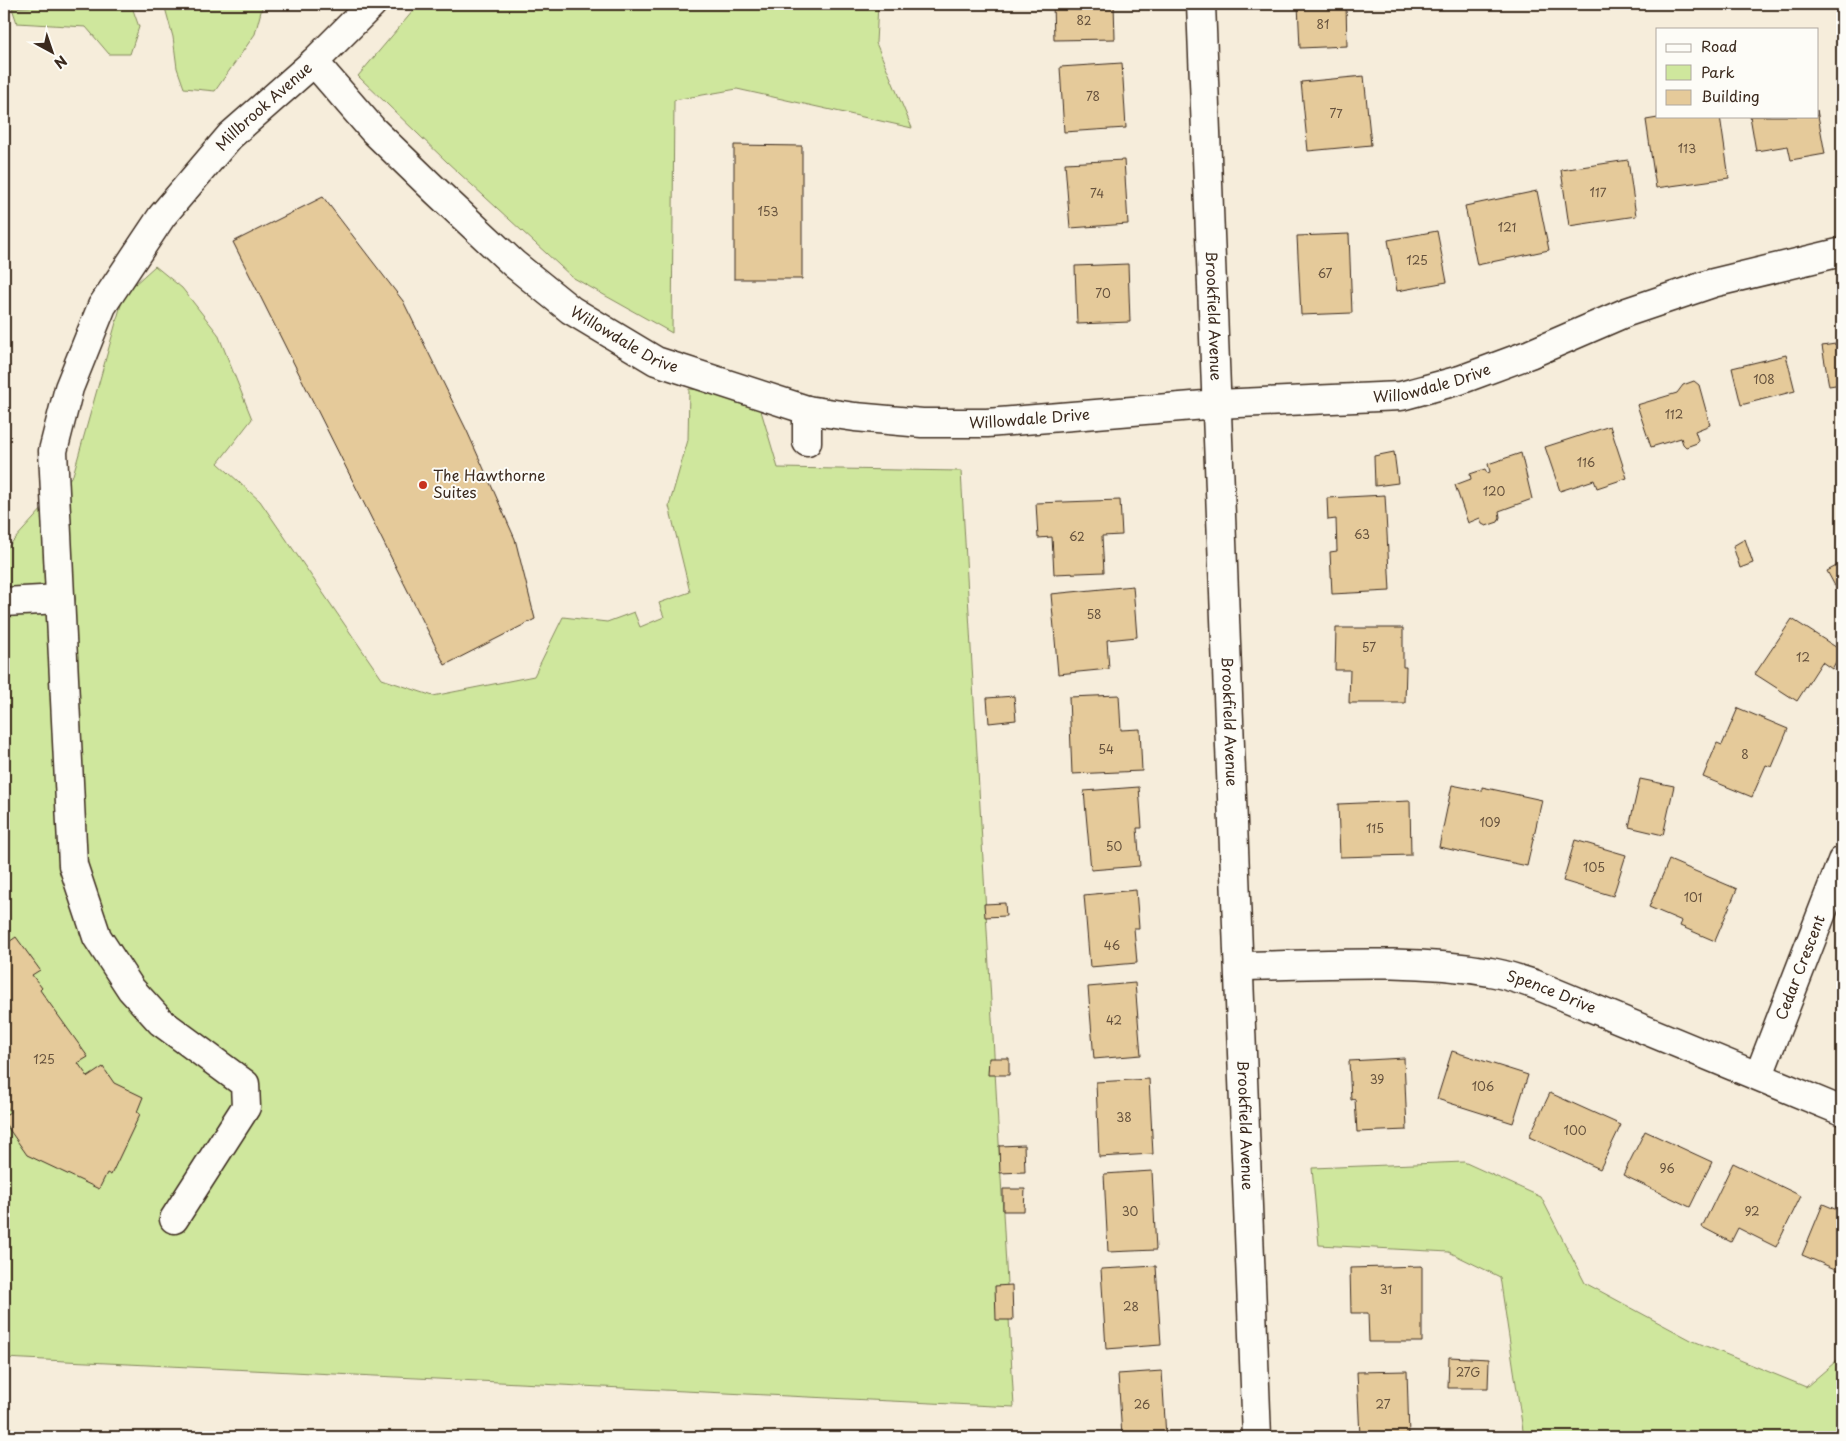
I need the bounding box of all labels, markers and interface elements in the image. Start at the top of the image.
house number: 82 [1077,11,1092,29]
house number: 81 [1317,15,1329,33]
north arrow [28,28,78,78]
legend [1656,28,1818,118]
text: Road [1701,34,1737,57]
text: N [50,51,72,74]
street label: Millbrook Avenue [209,56,316,155]
text: Park [1701,60,1735,83]
text: Building [1701,84,1760,107]
house number: 78 [1086,87,1100,105]
house number: 77 [1329,104,1343,122]
house number: 113 [1678,139,1696,157]
house number: 117 [1590,183,1607,201]
house number: 74 [1090,184,1104,202]
house number: 153 [757,202,779,220]
house number: 121 [1498,218,1516,236]
street label: Brookfield Avenue [1201,250,1229,381]
house number: 125 [1406,251,1428,269]
house number: 67 [1318,264,1333,282]
house number: 70 [1095,284,1111,302]
street label: Willowdale Drive [566,299,682,378]
street label: Willowdale Drive [1372,357,1494,407]
house number: 108 [1753,370,1775,388]
street label: Willowdale Drive [969,402,1091,433]
house number: 112 [1665,405,1683,423]
house number: 116 [1577,453,1595,471]
place label: The Hawthorne Suites [433,463,546,503]
marker: The Hawthorne Suites [417,479,429,491]
house number: 120 [1483,482,1505,500]
house number: 63 [1354,525,1370,543]
house number: 62 [1069,527,1085,545]
house number: 58 [1086,605,1102,623]
house number: 57 [1362,638,1376,656]
house number: 12 [1796,648,1810,666]
street label: Brookfield Avenue [1217,656,1245,787]
house number: 54 [1098,740,1114,758]
house number: 8 [1741,745,1749,763]
house number: 109 [1479,813,1501,831]
house number: 115 [1366,819,1384,837]
house number: 50 [1106,837,1122,855]
house number: 105 [1583,858,1605,876]
house number: 101 [1684,888,1702,906]
street label: Cedar Crescent [1768,911,1830,1023]
house number: 46 [1104,936,1120,954]
street label: Spence Drive [1504,963,1600,1018]
house number: 42 [1106,1011,1122,1029]
house number: 125 [33,1050,55,1068]
street label: Brookfield Avenue [1232,1060,1260,1191]
house number: 39 [1370,1070,1384,1088]
house number: 106 [1472,1077,1494,1095]
house number: 38 [1116,1108,1132,1126]
house number: 100 [1564,1121,1587,1139]
house number: 96 [1659,1159,1675,1177]
house number: 30 [1122,1202,1139,1220]
house number: 92 [1744,1202,1760,1220]
house number: 31 [1380,1280,1392,1298]
house number: 28 [1123,1297,1139,1315]
house number: 27G [1456,1363,1480,1381]
house number: 26 [1134,1395,1150,1413]
house number: 27 [1376,1395,1391,1413]

